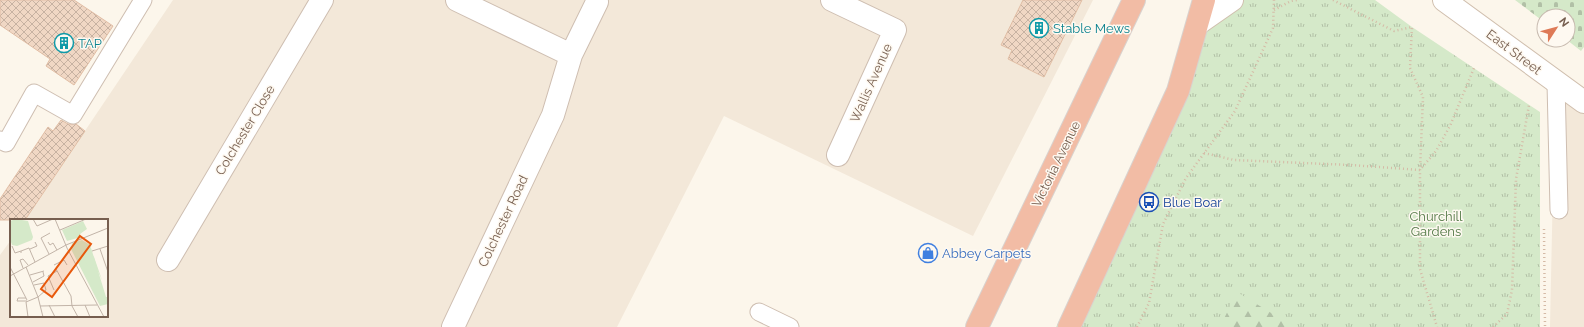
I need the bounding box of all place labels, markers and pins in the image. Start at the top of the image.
building icon: Stable Mews [1028,17,1050,39]
place label: Stable Mews [1053,21,1130,36]
building icon: TAP [53,32,75,54]
place label: TAP [78,36,102,51]
bus stop icon: Blue Boar [1138,191,1160,213]
place label: Blue Boar [1163,195,1222,210]
shop icon: Abbey Carpets [917,242,939,264]
place label: Abbey Carpets [942,246,1031,261]

